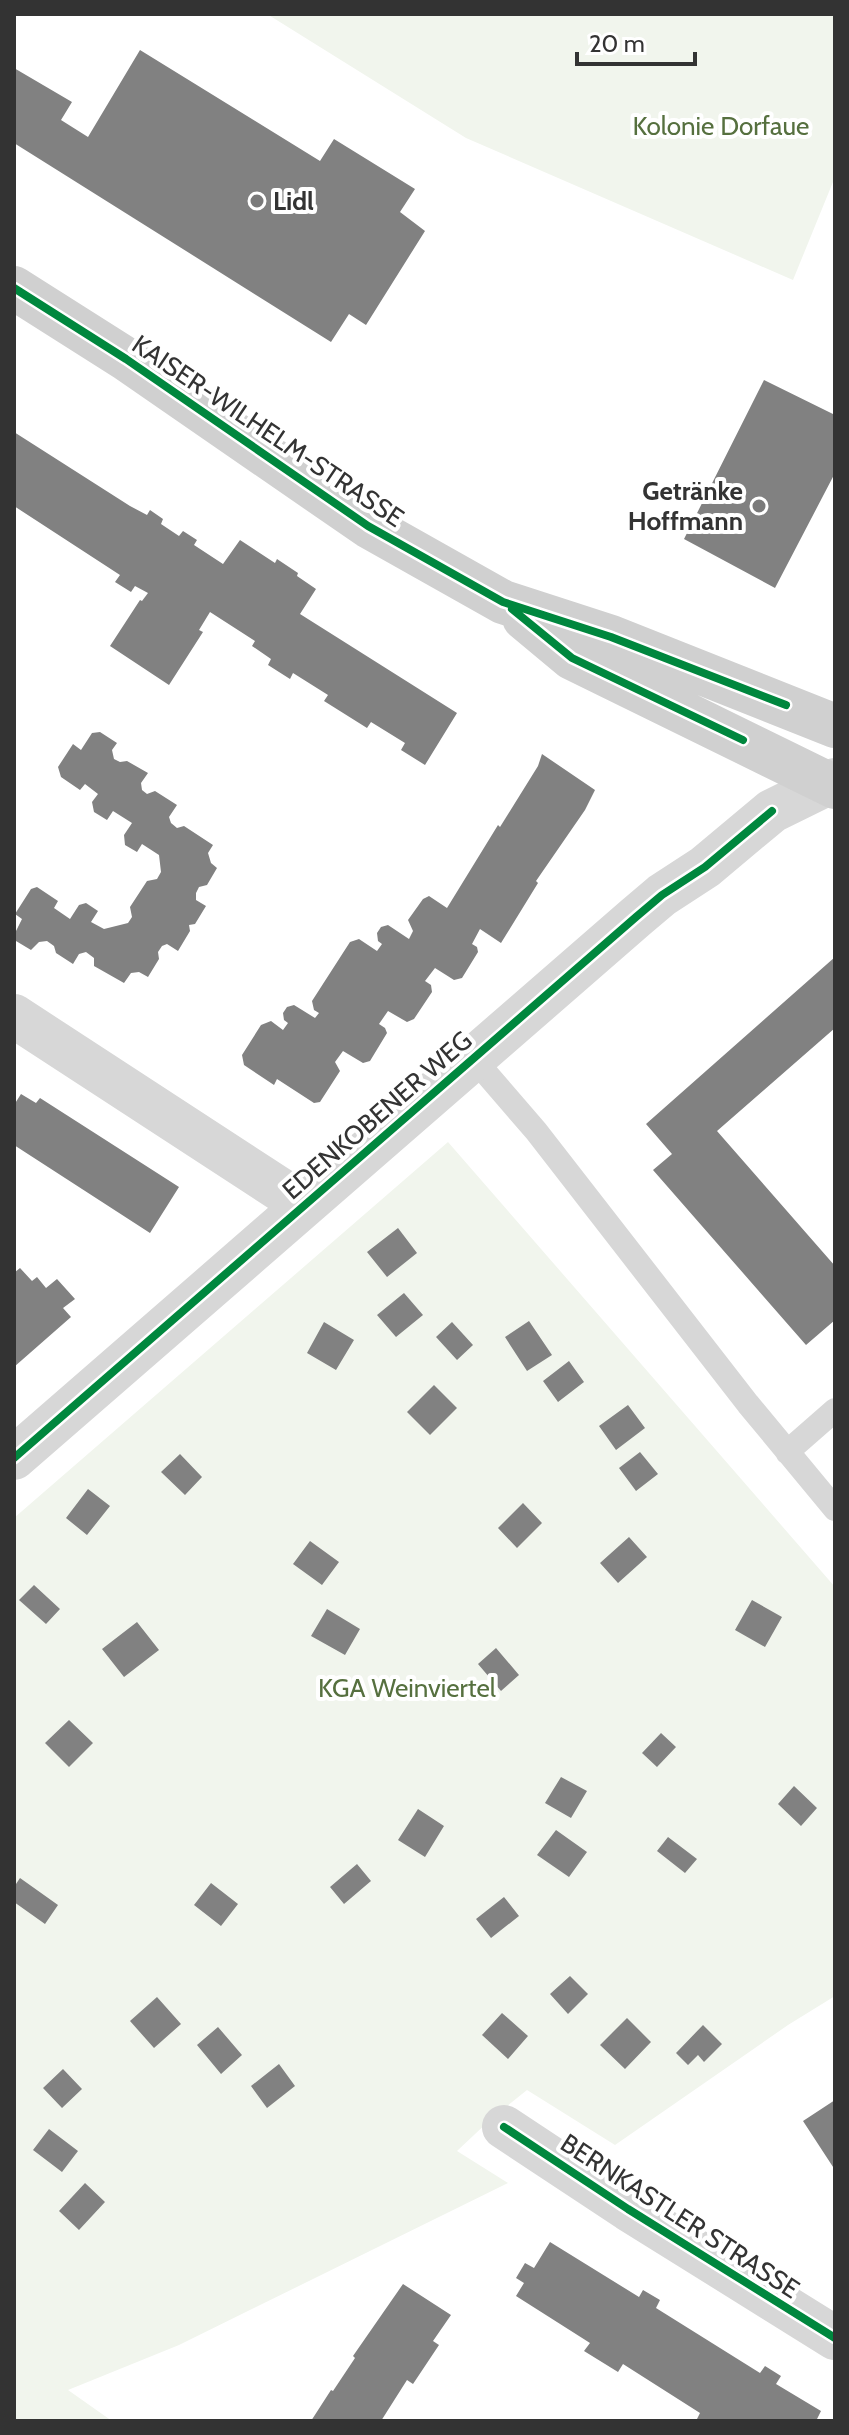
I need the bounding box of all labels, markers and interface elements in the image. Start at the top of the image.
scale bar [577,16,695,66]
text: 20 m [589,29,645,58]
park label: Kolonie Dorfaue [633,110,809,142]
place label: Lidl [273,185,314,217]
marker: Lidl [248,192,266,210]
street label: KAISER-WILHELM-STRASSE [126,328,410,534]
place label: Getränke Hoffmann [628,475,743,537]
marker: Getränke Hoffmann [750,497,768,515]
street label: EDENKOBENER WEG [276,1024,478,1206]
park label: KGA Weinviertel [318,1672,496,1704]
street label: BERNKASTLER STRASSE [555,2127,805,2305]

